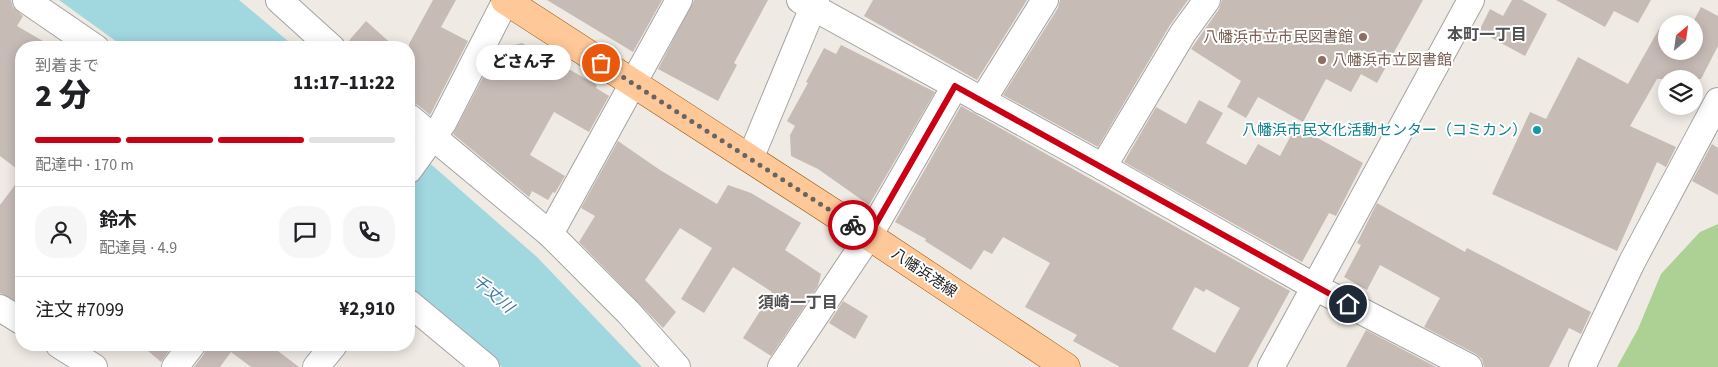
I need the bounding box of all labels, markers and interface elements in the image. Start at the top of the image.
north arrow [1658,15,1702,60]
map controls [1658,15,1703,115]
district label: 本町一丁目 [1447,24,1527,46]
place label: 八幡浜市立市民図書館 [1203,27,1353,48]
marker: 八幡浜市立市民図書館 [1357,31,1369,43]
pin [580,42,622,84]
callout: どさん子 [476,46,571,80]
icon: bag [587,49,615,77]
place label: 八幡浜市立図書館 [1332,50,1452,71]
text: どさん子 [492,51,555,73]
marker: 八幡浜市立図書館 [1316,54,1328,66]
text: 到着まで [35,55,99,77]
text: 11:17–11:22 [293,70,395,97]
button: layers [1658,70,1703,115]
text: 2 分 [35,73,91,119]
place label: 八幡浜市民文化活動センター（コミカン） [1242,120,1527,141]
marker: 八幡浜市民文化活動センター（コミカン） [1531,124,1543,136]
text: 配達中 · 170 m [35,154,134,176]
courier [828,200,878,250]
button: person [35,206,87,258]
button: chat [279,206,331,258]
button: phone [343,206,395,258]
text: 鈴木 [99,207,137,234]
icon: bike [839,211,867,239]
text: 配達員 · 4.9 [99,237,177,259]
street label: 八幡浜港線 [887,243,961,303]
water label: 千丈川 [468,270,520,319]
pin [1327,283,1369,325]
icon: home [1334,290,1362,318]
district label: 須崎一丁目 [758,292,838,314]
text: ¥2,910 [339,296,395,323]
text: 注文 #7099 [35,297,124,324]

